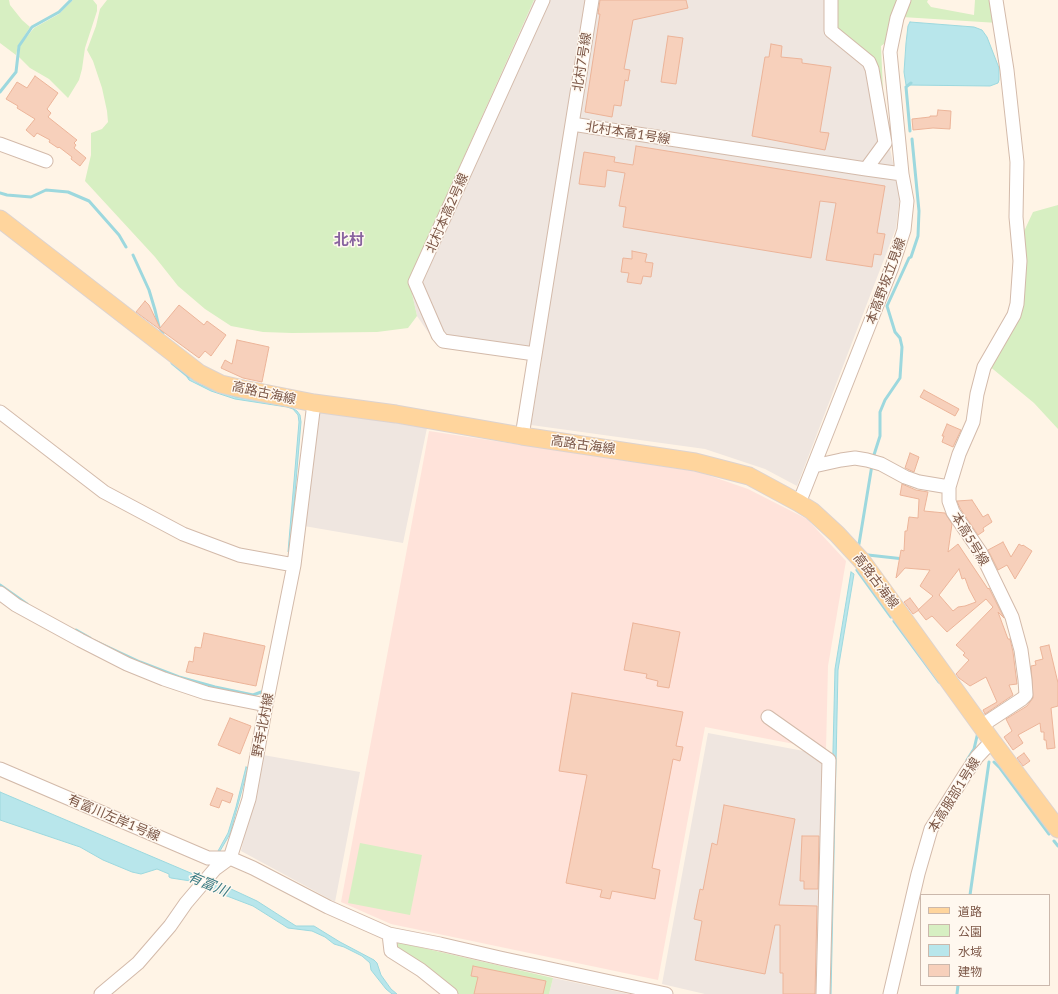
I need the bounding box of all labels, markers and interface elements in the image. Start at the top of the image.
street label: 北村7号線 [570,31,594,93]
street label: 北村本高1号線 [585,119,671,147]
street label: 北村本高2号線 [422,171,472,255]
district label: 北村 [334,231,364,249]
street label: 本高野坂立見線 [863,236,909,326]
street label: 高路古海線 [231,379,297,407]
street label: 高路古海線 [550,433,616,457]
street label: 本高5号線 [948,509,992,569]
street label: 高路古海線 [850,550,902,612]
street label: 野寺北村線 [249,692,277,758]
street label: 本高服部1号線 [925,755,983,835]
street label: 有富川左岸1号線 [66,792,162,844]
water label: 有富川 [185,868,231,900]
legend [920,894,1050,986]
text: 道路 [958,904,982,919]
text: 公園 [958,924,982,939]
text: 水域 [958,944,982,959]
text: 建物 [958,964,982,979]

